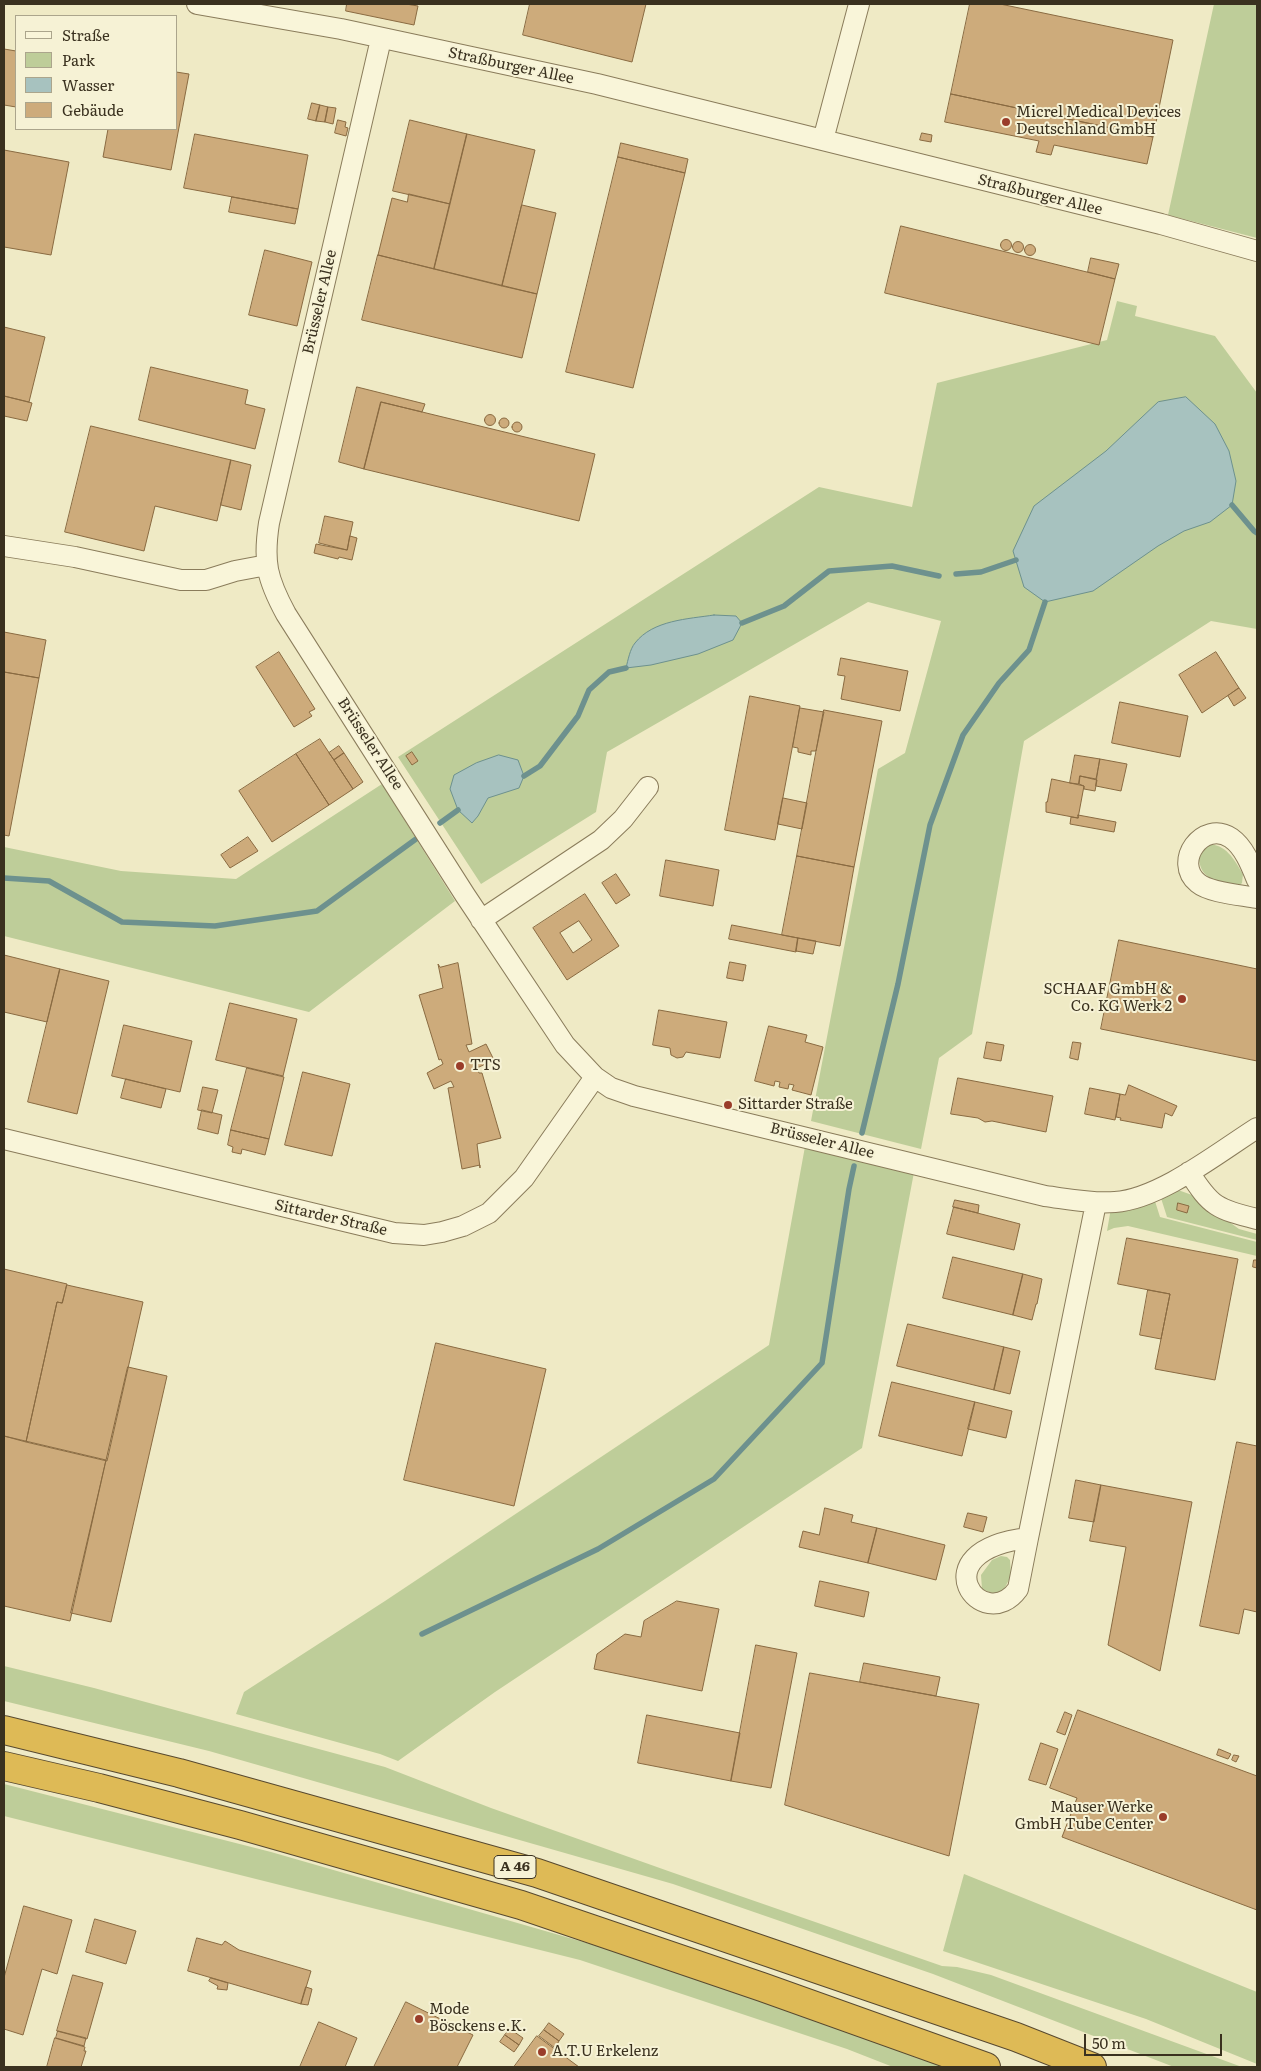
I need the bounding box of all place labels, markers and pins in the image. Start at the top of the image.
place label: Micrel Medical Devices Deutschland GmbH [1016,104,1181,139]
marker: Micrel Medical Devices Deutschland GmbH [1000,116,1012,128]
place label: SCHAAF GmbH & Co. KG Werk 2 [1043,981,1172,1016]
marker: SCHAAF GmbH & Co. KG Werk 2 [1176,993,1188,1005]
place label: TTS [470,1057,501,1075]
marker: TTS [454,1060,466,1072]
place label: Sittarder Straße [738,1096,853,1114]
marker: Sittarder Straße [722,1099,734,1111]
place label: Mauser Werke GmbH Tube Center [1015,1799,1153,1834]
marker: Mauser Werke GmbH Tube Center [1157,1811,1169,1823]
place label: Mode Bösckens e.K. [429,2001,527,2036]
marker: Mode Bösckens e.K. [413,2013,425,2025]
place label: A.T.U Erkelenz [552,2043,658,2061]
marker: A.T.U Erkelenz [536,2046,548,2058]

